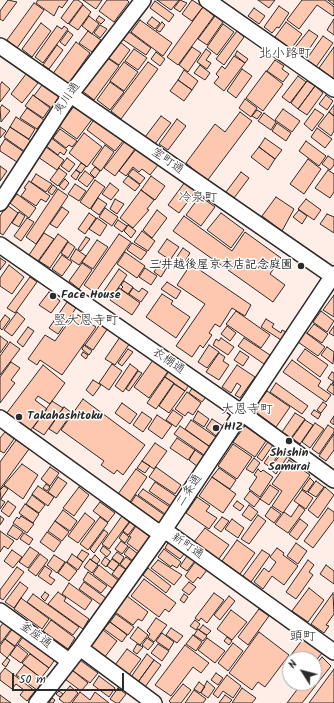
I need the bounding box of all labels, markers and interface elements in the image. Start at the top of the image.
district label: 北小路町 [259,47,311,63]
street label: 夷川通 [52,80,84,118]
street label: 室町通 [148,146,186,178]
district label: 冷泉町 [179,191,217,207]
place label: 三井越後屋京本店記念庭園 [149,259,293,273]
marker: 三井越後屋京本店記念庭園 [296,261,306,271]
place label: Face House [61,289,121,303]
marker: Face House [48,291,58,301]
district label: 竪大恩寺町 [54,314,118,330]
street label: 衣棚通 [149,346,187,378]
district label: 大恩寺町 [221,403,273,419]
place label: Takahashitoku [27,410,103,424]
marker: Takahashitoku [14,412,24,422]
place label: HIZ [224,421,243,435]
marker: HIZ [211,423,221,433]
marker: Shishin Samurai [284,436,294,446]
place label: Shishin Samurai [268,447,310,475]
street label: 二条通 [174,472,206,510]
street label: 新町通 [168,531,206,563]
street label: 釜座通 [16,620,54,652]
district label: 頭町 [290,630,316,646]
north arrow [282,651,322,691]
text: N [284,656,302,673]
scale bar [14,665,126,691]
text: 50 m [19,670,46,689]

